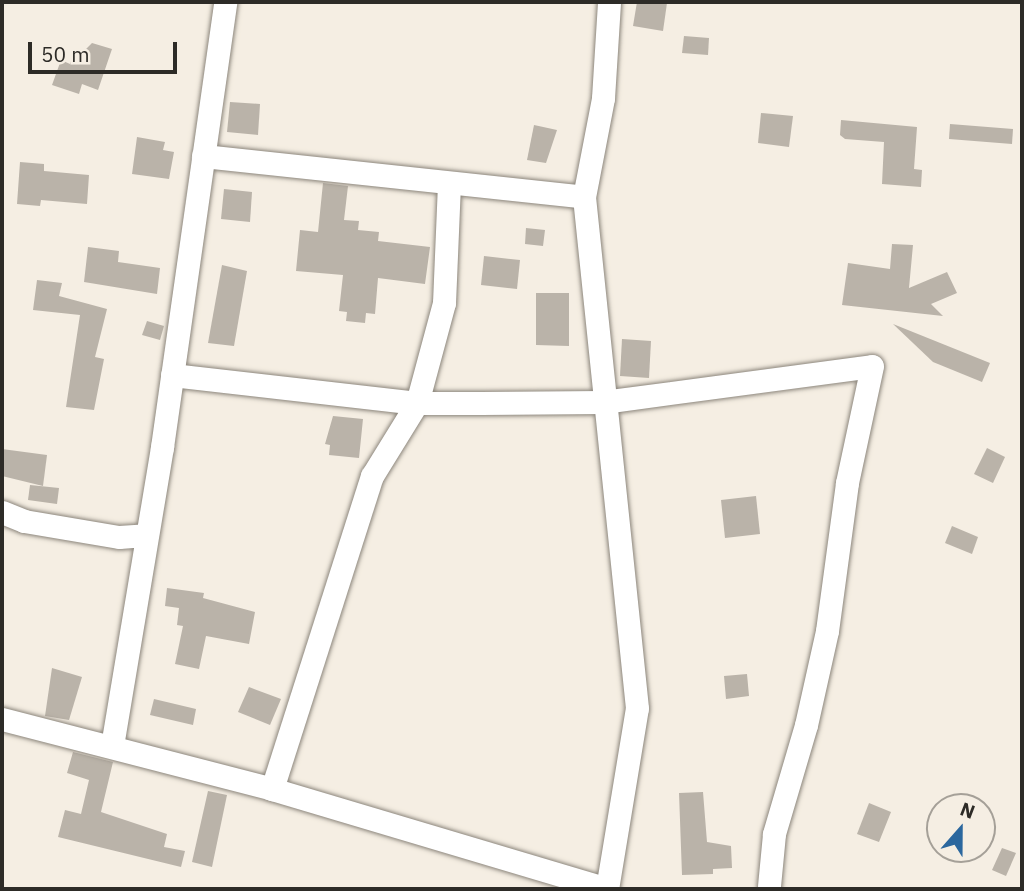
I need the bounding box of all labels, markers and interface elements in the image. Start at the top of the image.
scale bar [32,28,180,72]
text: 50 m [41,40,90,68]
north arrow [926,793,996,863]
text: N [957,797,979,824]

